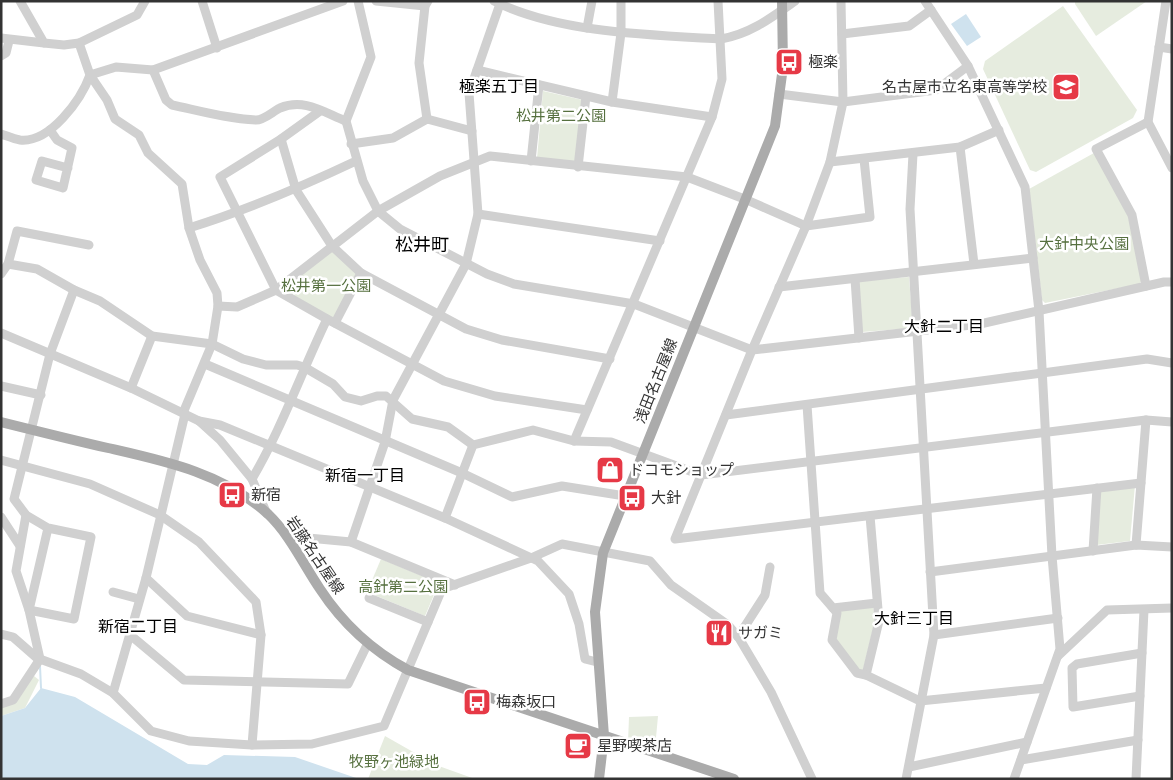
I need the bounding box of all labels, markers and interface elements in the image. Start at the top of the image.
bus stop icon: 極楽 [774,47,804,77]
place label: 極楽 [808,51,838,72]
school or university icon: 名古屋市立名東高等学校 [1051,72,1081,102]
district label: 極楽五丁目 [459,75,539,98]
place label: 名古屋市立名東高等学校 [882,76,1047,97]
park label: 松井第二公園 [516,105,606,126]
district label: 松井町 [395,232,449,257]
park label: 大針中央公園 [1039,233,1129,254]
park label: 松井第一公園 [281,275,371,296]
district label: 大針二丁目 [904,315,984,338]
street label: 浅田名古屋線 [629,335,682,426]
shop icon: ドコモショップ [595,455,625,485]
place label: ドコモショップ [629,459,734,480]
district label: 新宿一丁目 [325,464,405,487]
bus stop icon: 新宿 [217,480,247,510]
bus stop icon: 大針 [617,483,647,513]
place label: 新宿 [251,484,281,505]
place label: 大針 [651,487,681,508]
street label: 岩藤名古屋線 [282,512,349,598]
park label: 高針第二公園 [358,576,448,597]
district label: 大針三丁目 [874,607,954,630]
district label: 新宿二丁目 [98,615,178,638]
restaurant icon: サガミ [704,618,734,648]
place label: サガミ [738,622,783,643]
bus stop icon: 梅森坂口 [462,687,492,717]
place label: 梅森坂口 [496,691,556,712]
cafe icon: 星野喫茶店 [563,731,593,761]
place label: 星野喫茶店 [597,735,672,756]
park label: 牧野ヶ池緑地 [349,751,439,772]

